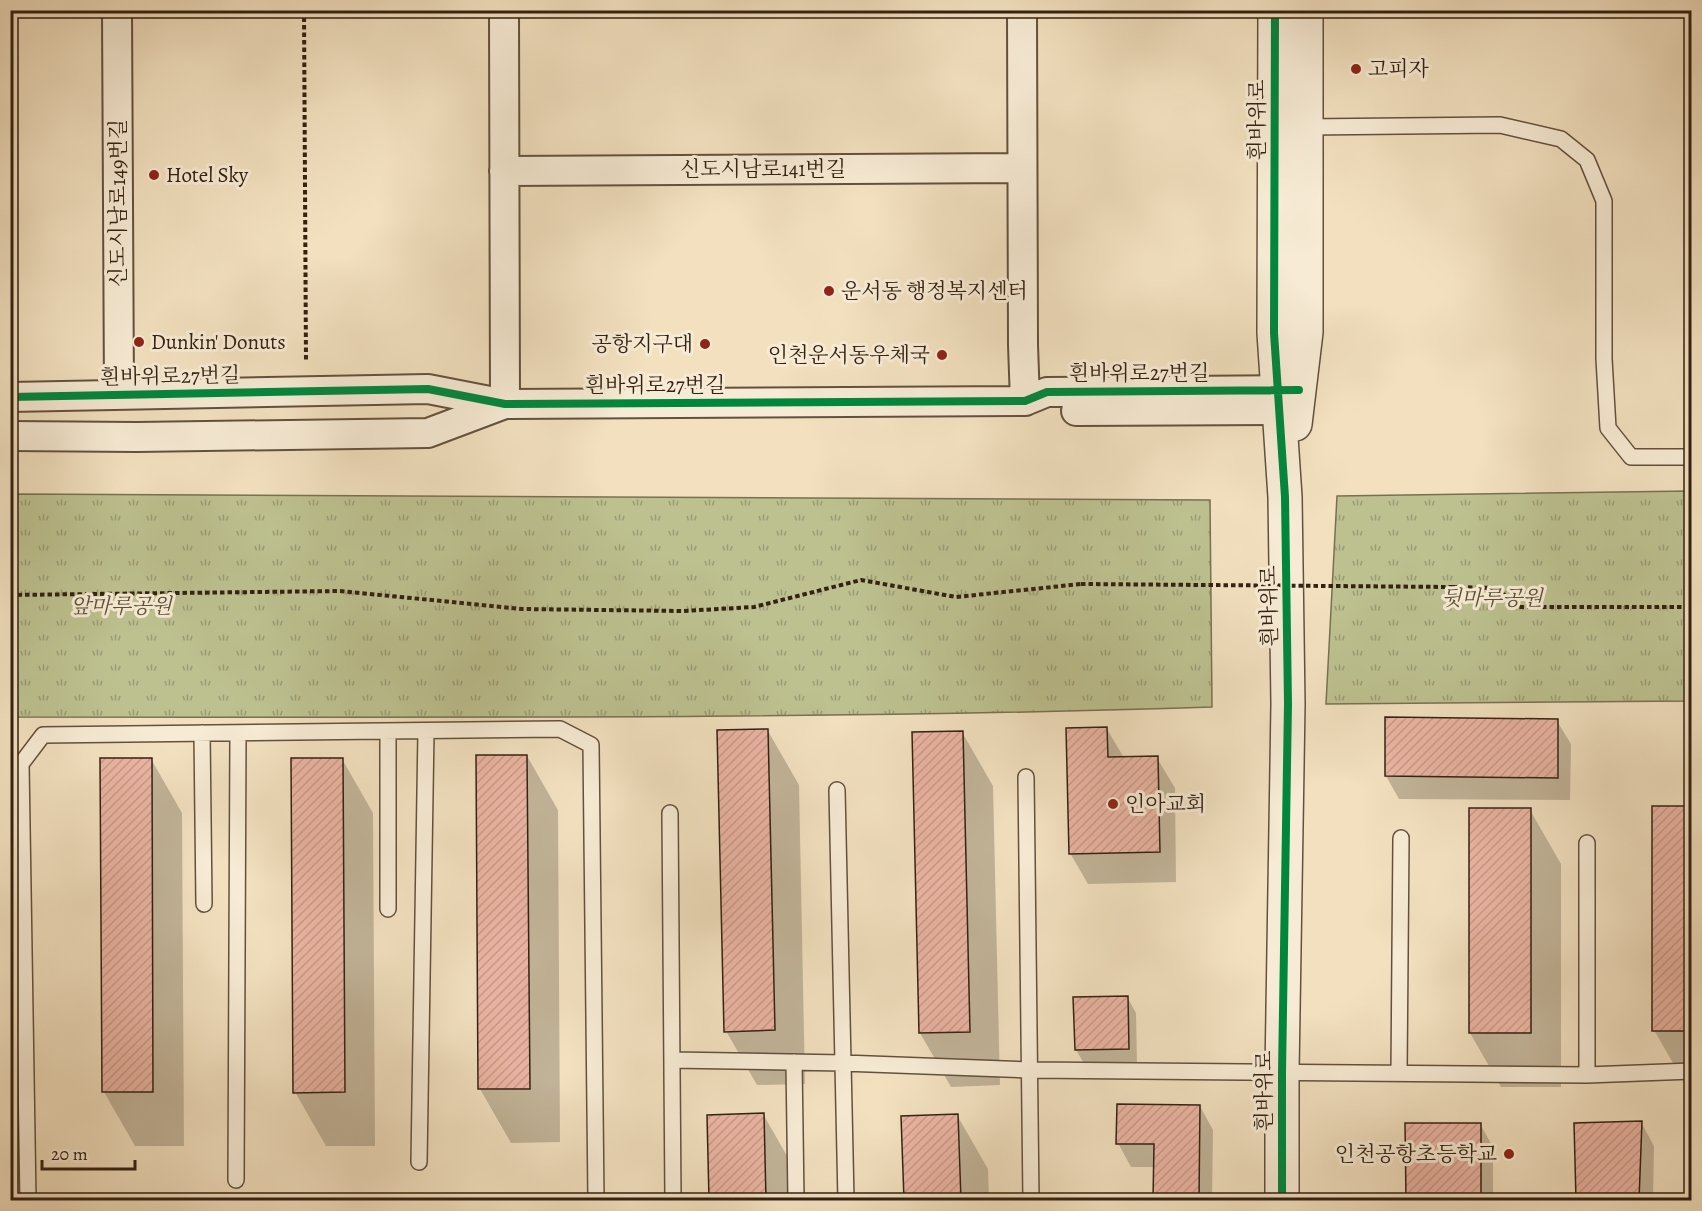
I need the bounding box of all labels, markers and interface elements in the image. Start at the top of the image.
place label: 고피자 [1368,55,1430,83]
marker: 고피자 [1349,62,1363,76]
street label: 흰바위로 [1243,79,1271,161]
street label: 신도시남로149번길 [104,119,132,287]
street label: 신도시남로141번길 [680,155,846,183]
place label: Hotel Sky [166,161,249,189]
marker: Hotel Sky [147,168,161,182]
place label: 운서동 행정복지센터 [841,277,1028,305]
marker: 운서동 행정복지센터 [822,284,836,298]
place label: Dunkin' Donuts [151,328,286,356]
place label: 공항지구대 [592,330,693,358]
marker: Dunkin' Donuts [132,335,146,349]
marker: 공항지구대 [698,337,712,351]
place label: 인천운서동우체국 [768,341,930,369]
marker: 인천운서동우체국 [935,348,949,362]
street label: 흰바위로27번길 [1069,359,1209,387]
street label: 흰바위로27번길 [100,361,240,391]
street label: 흰바위로27번길 [585,371,725,399]
street label: 흰바위로 [1254,565,1284,647]
park label: 뒷마루공원 [1441,584,1544,612]
park label: 앞마루공원 [70,592,173,620]
place label: 인아교회 [1125,790,1206,818]
marker: 인아교회 [1106,797,1120,811]
street label: 흰바위로 [1250,1050,1278,1132]
scale bar [42,1133,135,1171]
place label: 인천공항초등학교 [1335,1140,1497,1168]
text: 20 m [51,1142,88,1166]
marker: 인천공항초등학교 [1502,1147,1516,1161]

